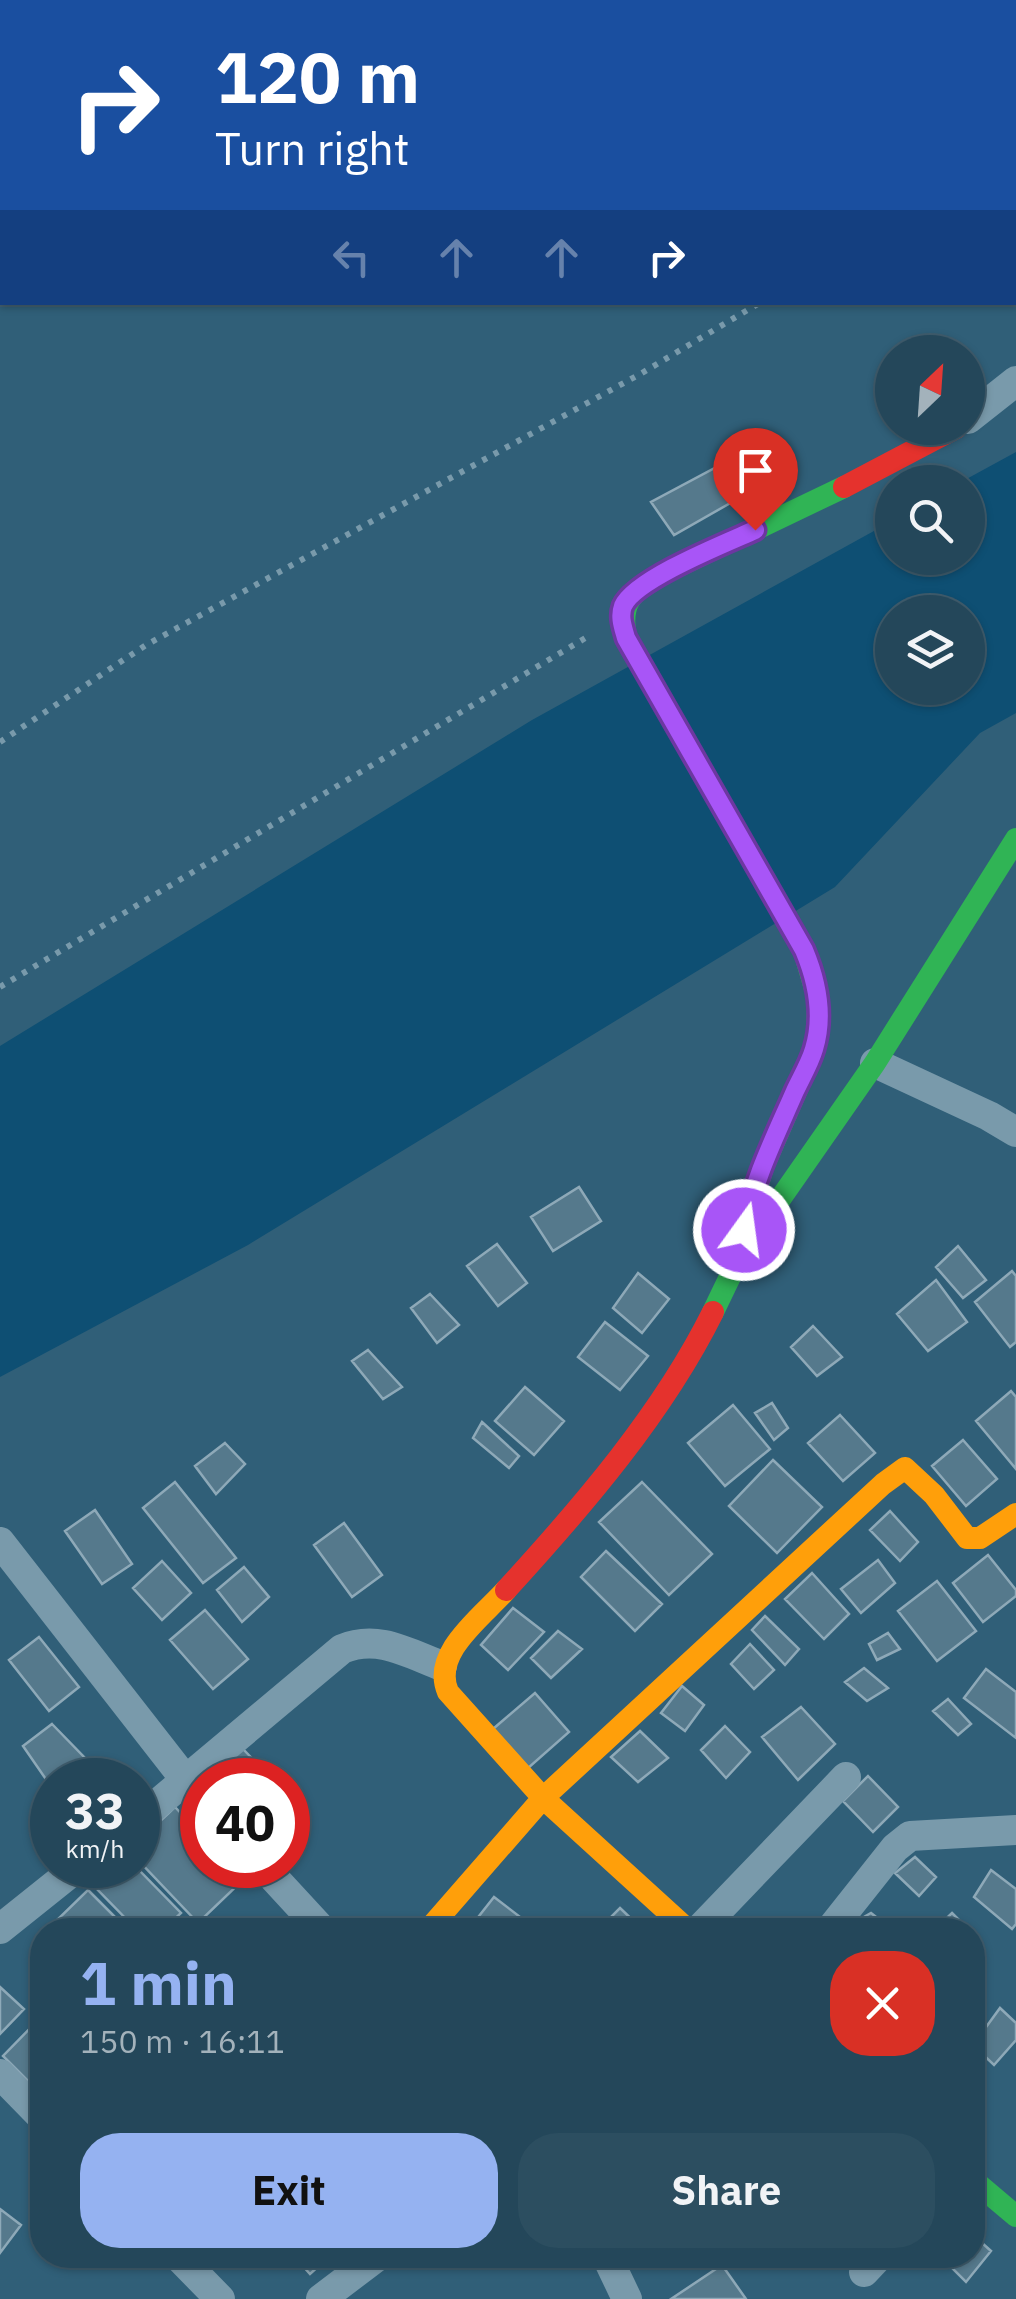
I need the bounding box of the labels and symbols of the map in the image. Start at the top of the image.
north arrow [875,335,985,445]
pin [713,428,798,531]
position arrow [692,1178,796,1282]
speed limit sign: 40 [180,1758,310,1888]

